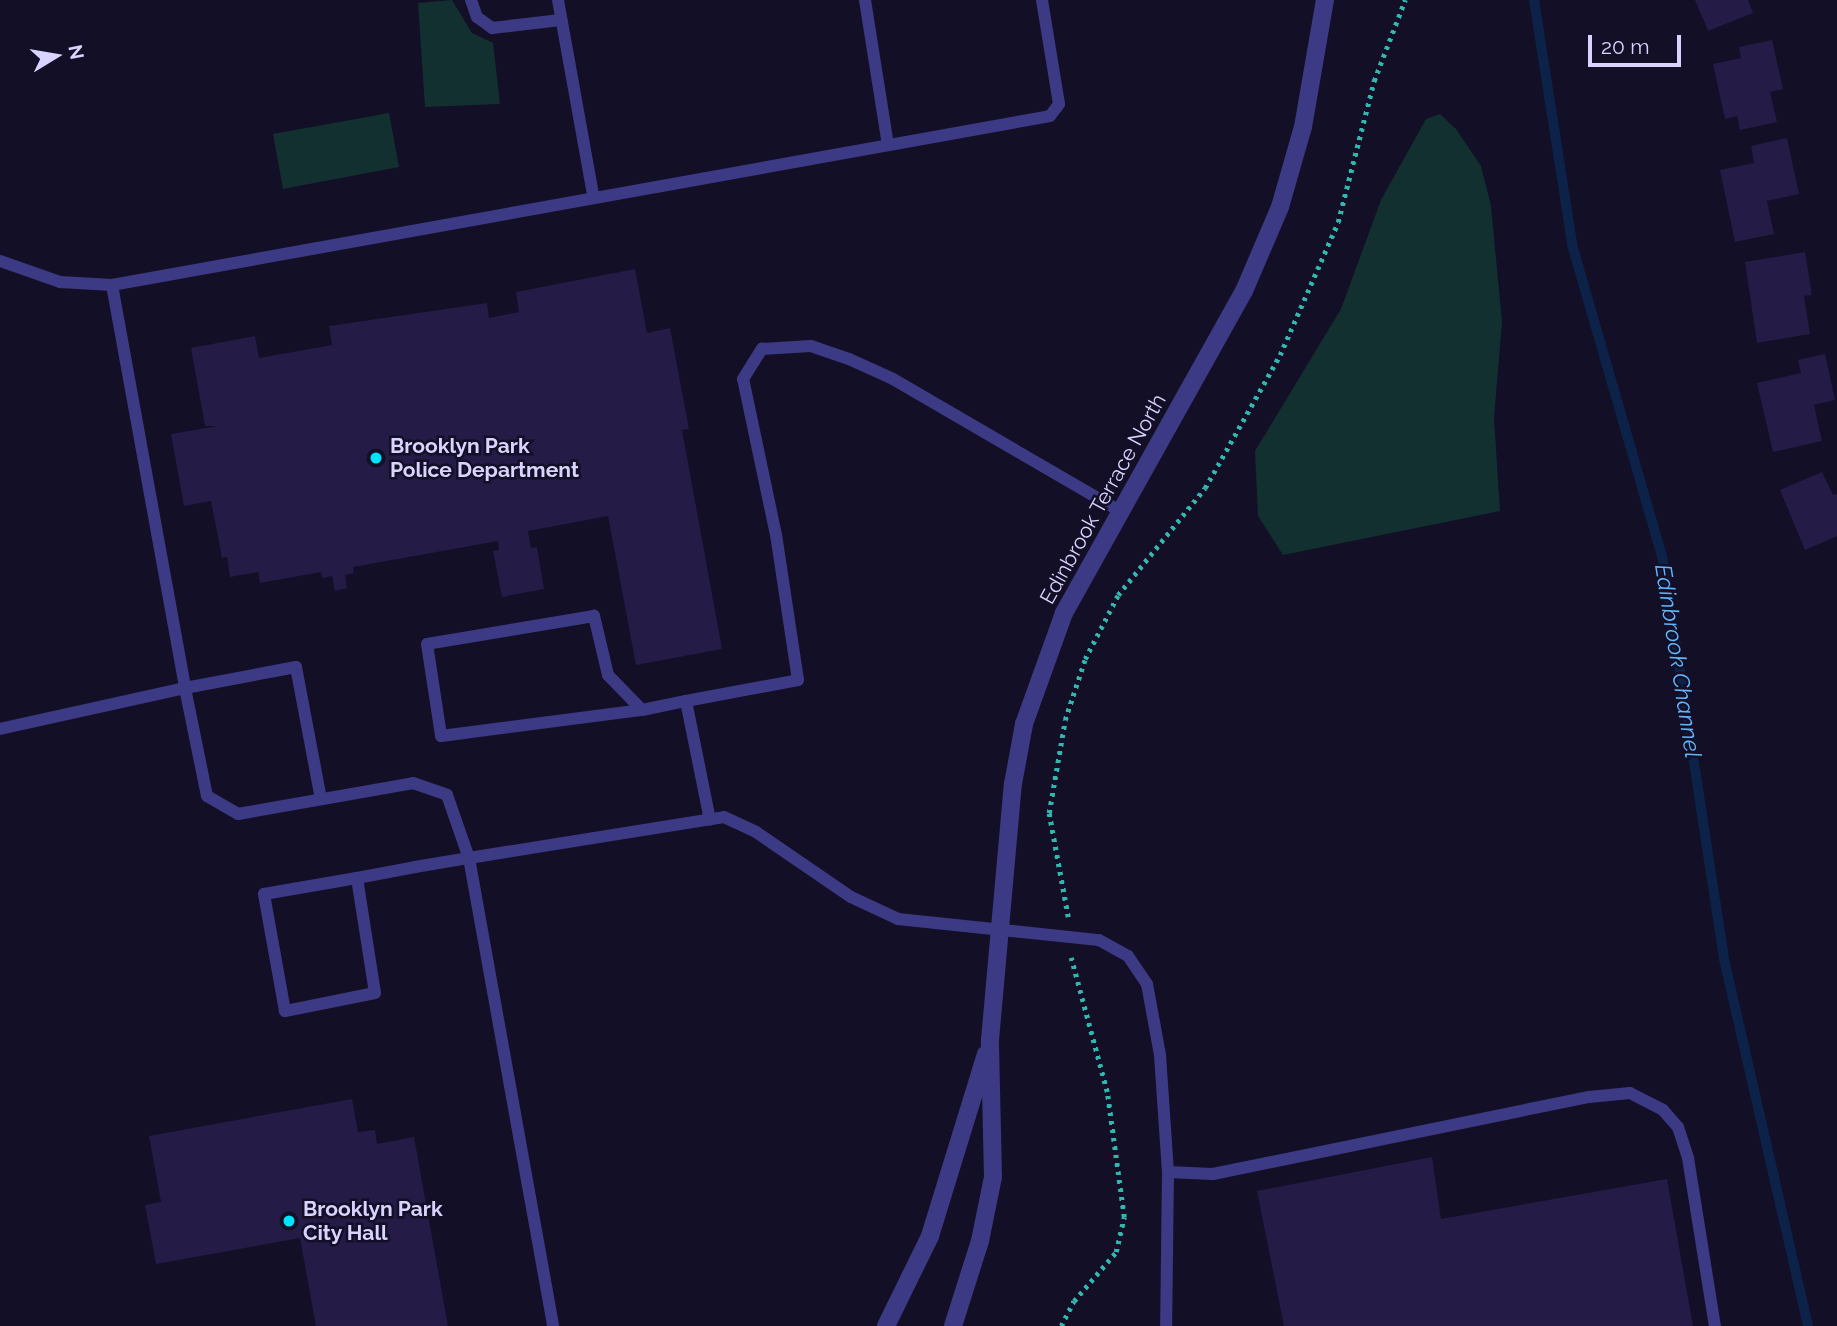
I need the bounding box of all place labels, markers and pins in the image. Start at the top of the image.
place label: Brooklyn Park Police Department [390,433,579,483]
marker: Brooklyn Park Police Department [368,450,384,466]
place label: Brooklyn Park City Hall [303,1196,443,1246]
marker: Brooklyn Park City Hall [281,1213,297,1229]

